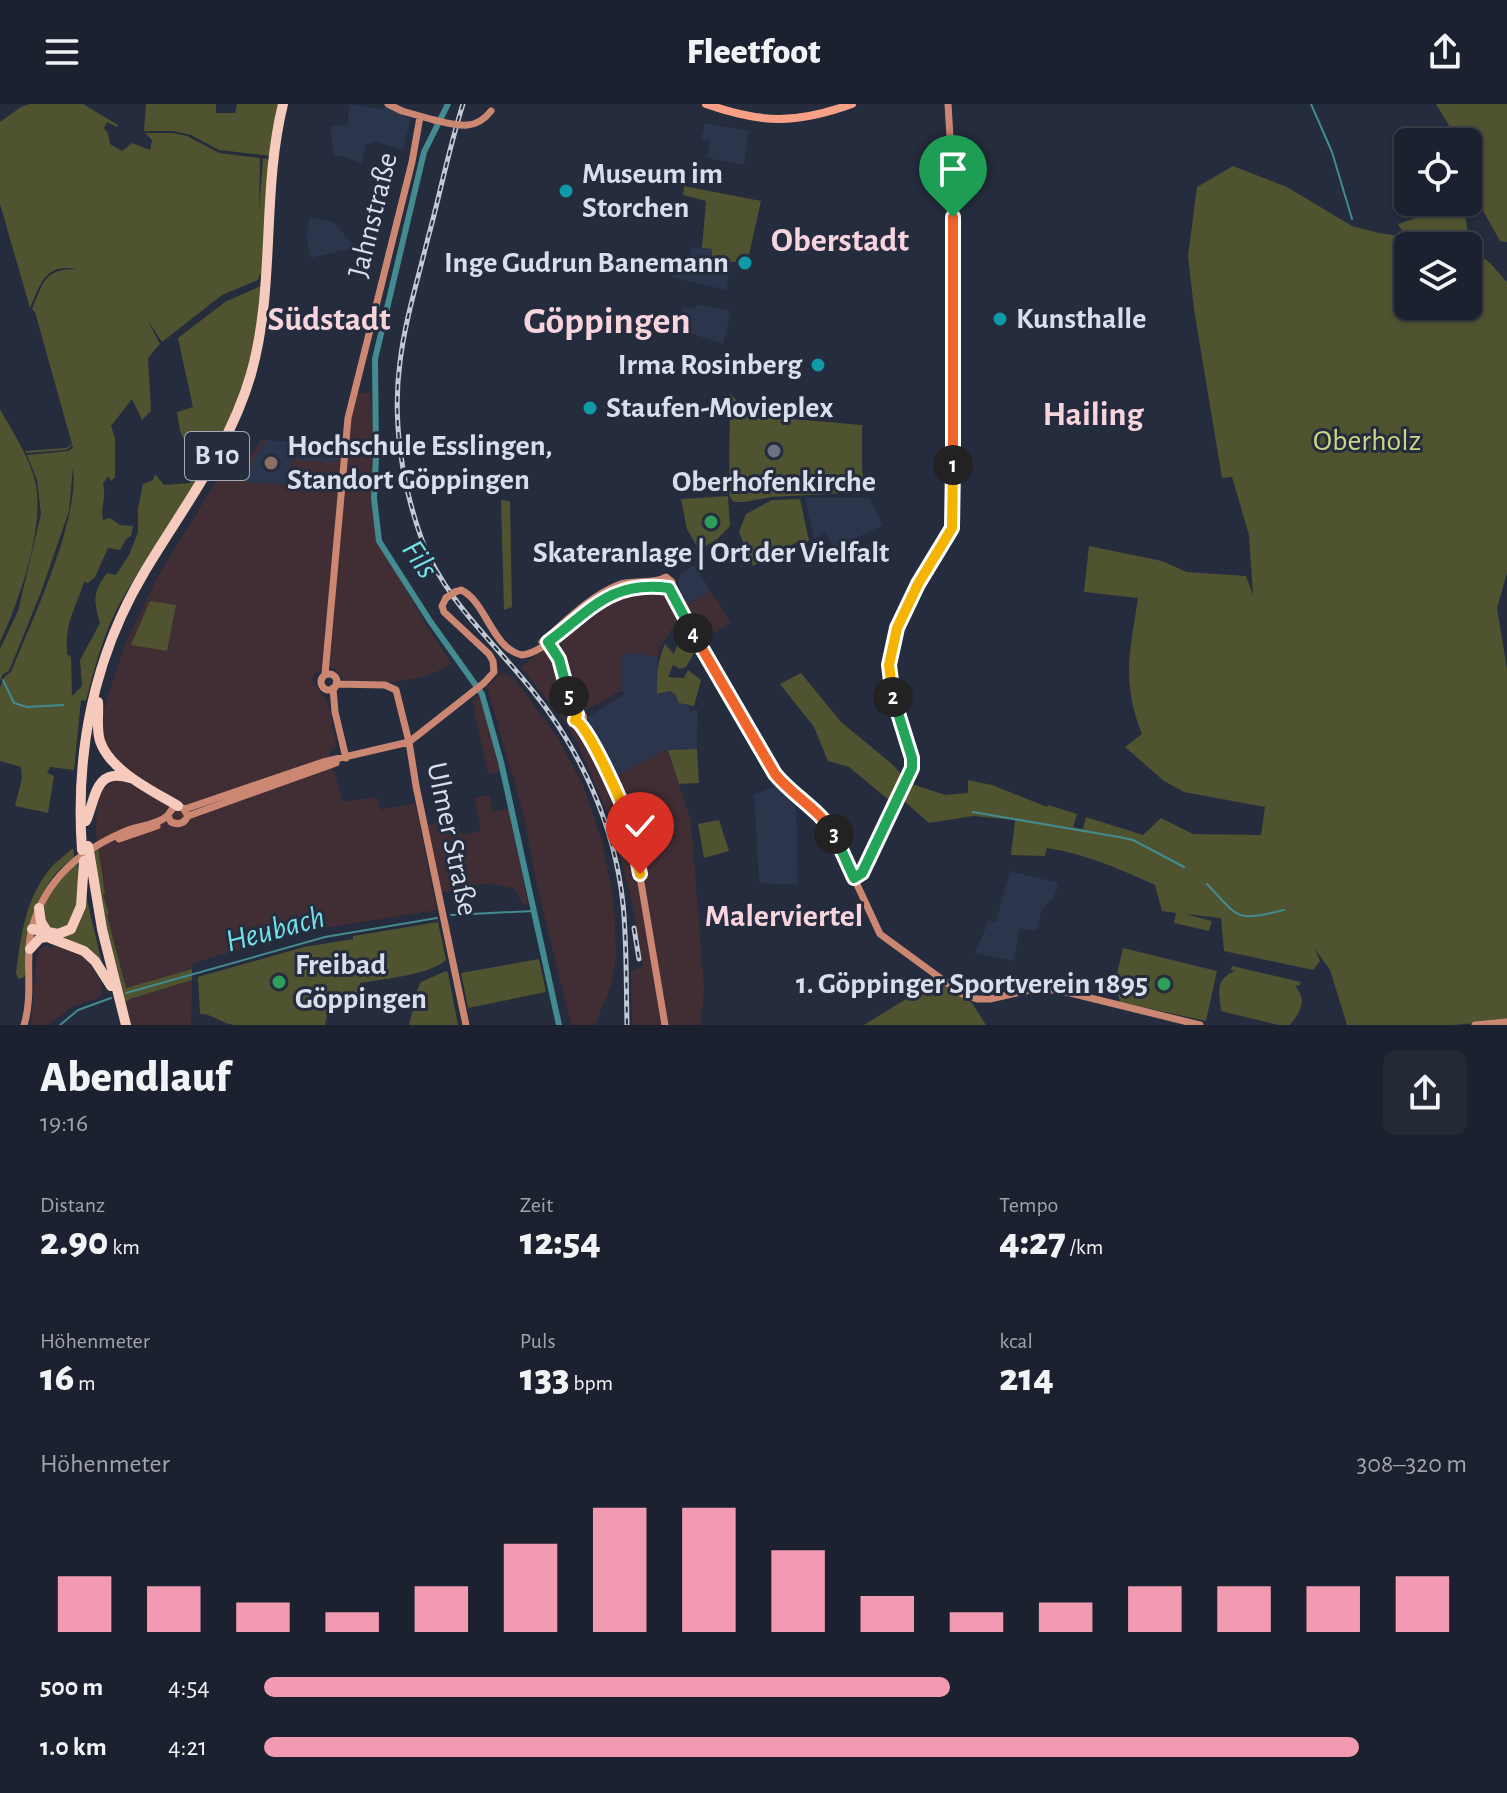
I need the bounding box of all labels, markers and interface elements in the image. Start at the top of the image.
icon: menu [40,30,84,74]
icon: share [1423,30,1467,74]
text: Fleetfoot [686,34,821,70]
map controls [1394,128,1482,320]
button: locate [1394,128,1482,216]
pin [919,135,987,217]
icon: arrive [931,147,975,191]
street label: Jahnstraße [343,149,403,281]
place label: Museum im Storchen [582,159,723,223]
marker: Museum im Storchen [557,182,575,200]
district label: Oberstadt [771,224,909,258]
button: layers [1394,232,1482,320]
place label: Inge Gudrun Banemann [444,248,729,278]
marker: Inge Gudrun Banemann [736,254,754,272]
district label: Südstadt [268,303,391,337]
district label: Göppingen [523,303,691,341]
place label: Kunsthalle [1016,304,1146,334]
marker: Kunsthalle [991,310,1009,328]
place label: Irma Rosinberg [618,350,803,380]
marker: Irma Rosinberg [809,356,827,374]
place label: Staufen-Movieplex [606,393,834,423]
district label: Hailing [1042,398,1145,432]
marker: Staufen-Movieplex [581,399,599,417]
park label: Oberholz [1313,426,1421,456]
place label: Hochschule Esslingen, Standort Göppingen [287,431,552,495]
road number: B 10 [185,432,249,480]
marker: Oberhofenkirche [765,442,783,460]
pin: 1 [933,445,973,485]
marker: Hochschule Esslingen, Standort Göppingen [262,454,280,472]
text: 1 [949,454,957,476]
place label: Oberhofenkirche [672,467,876,497]
marker: Skateranlage | Ort der Vielfalt [702,513,720,531]
water label: Fils [396,534,444,584]
place label: Skateranlage | Ort der Vielfalt [533,538,889,570]
pin: 4 [673,613,713,653]
text: 4 [687,622,699,644]
pin: 5 [549,676,589,716]
pin: 2 [873,677,913,717]
text: 5 [564,685,574,707]
text: 2 [888,686,898,708]
street label: Ulmer Straße [421,760,483,918]
pin [606,792,674,874]
icon: check [618,804,662,848]
pin: 3 [814,814,854,854]
text: 3 [829,823,839,845]
water label: Heubach [222,900,328,958]
district label: Malerviertel [705,900,863,932]
place label: Freibad Göppingen [295,950,427,1014]
place label: 1. Göppinger Sportverein 1895 [796,969,1148,999]
marker: Freibad Göppingen [270,973,288,991]
marker: 1. Göppinger Sportverein 1895 [1155,975,1173,993]
button: share [1383,1051,1467,1135]
text: Abendlauf [40,1056,230,1100]
text: 19:16 [40,1110,88,1136]
text: Distanz [40,1194,105,1216]
text: Zeit [520,1194,553,1216]
text: Tempo [999,1194,1058,1216]
text: 2.90 [40,1222,109,1262]
text: 12:54 [520,1222,601,1262]
text: 4:27 [999,1222,1066,1262]
text: km [109,1236,140,1258]
text: /km [1066,1236,1103,1258]
text: Höhenmeter [40,1330,150,1352]
text: Puls [520,1330,556,1352]
text: kcal [999,1330,1033,1352]
text: 16 [40,1358,74,1398]
text: 133 [520,1358,570,1398]
text: 214 [999,1358,1054,1398]
text: m [74,1372,96,1394]
text: bpm [570,1372,613,1394]
text: Höhenmeter [40,1451,170,1477]
text: 308–320 m [1356,1451,1467,1477]
text: 500 m [40,1674,103,1700]
text: 4:54 [168,1674,210,1700]
text: 1.0 km [40,1734,107,1760]
text: 4:21 [168,1734,207,1760]

